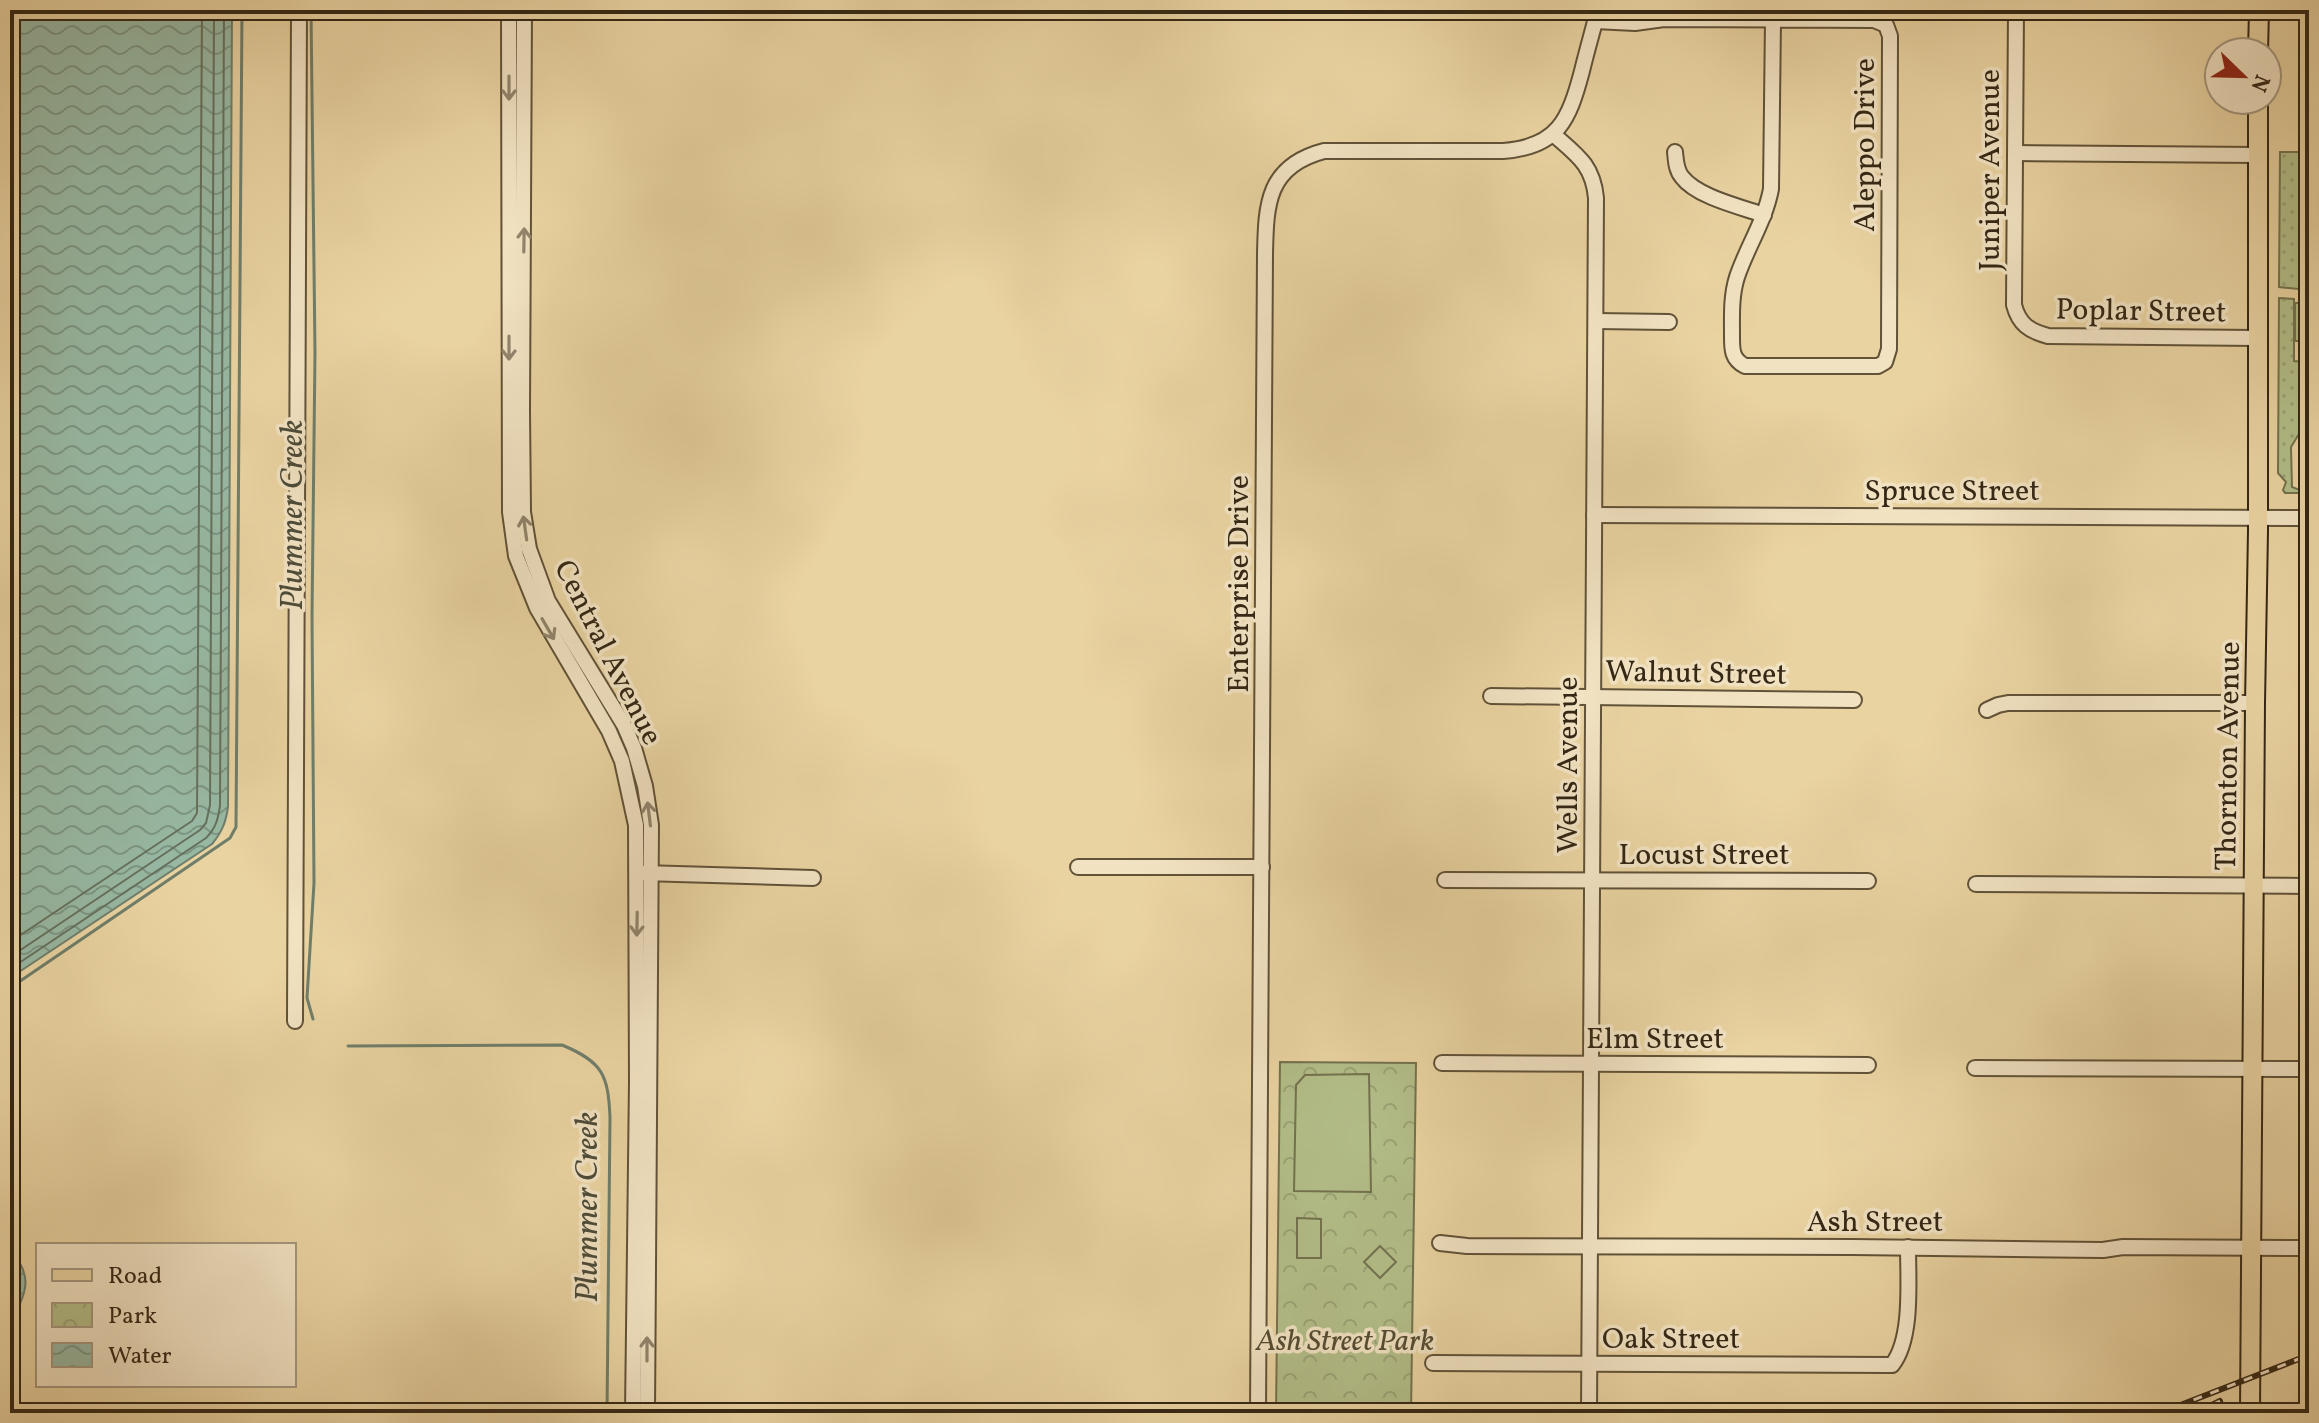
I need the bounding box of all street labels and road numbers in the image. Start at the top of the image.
street label: Aleppo Drive [1845,58,1887,232]
street label: Juniper Avenue [1970,69,2012,271]
street label: Poplar Street [2055,290,2227,334]
street label: Spruce Street [1864,471,2040,513]
street label: Enterprise Drive [1219,475,1261,693]
street label: Central Avenue [542,553,672,753]
street label: Thornton Avenue [2206,641,2252,871]
street label: Walnut Street [1605,651,1787,697]
street label: Wells Avenue [1548,677,1590,853]
street label: Locust Street [1618,835,1790,877]
street label: Elm Street [1586,1019,1724,1061]
street label: Ash Street [1807,1202,1943,1244]
street label: Oak Street [1602,1319,1740,1361]

